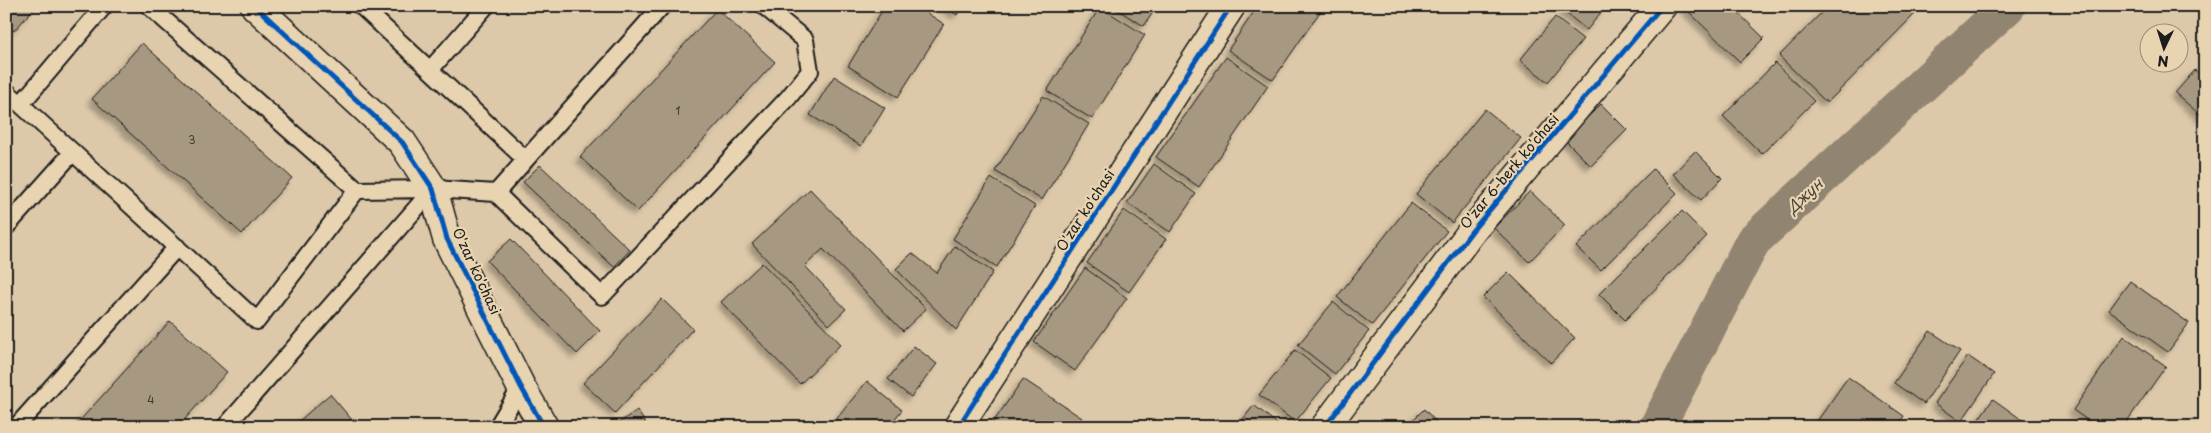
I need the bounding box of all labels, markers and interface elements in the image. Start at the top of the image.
north arrow [2138,22,2188,72]
text: N [2157,51,2169,72]
house number: 1 [676,102,681,119]
street label: O'zar 6-berk ko'chasi [1454,109,1564,233]
house number: 3 [188,131,196,148]
street label: O'zar ko'chasi [1051,165,1119,255]
water label: Джун [1779,171,1828,219]
street label: O'zar ko'chasi [448,224,506,318]
house number: 4 [147,391,155,408]

